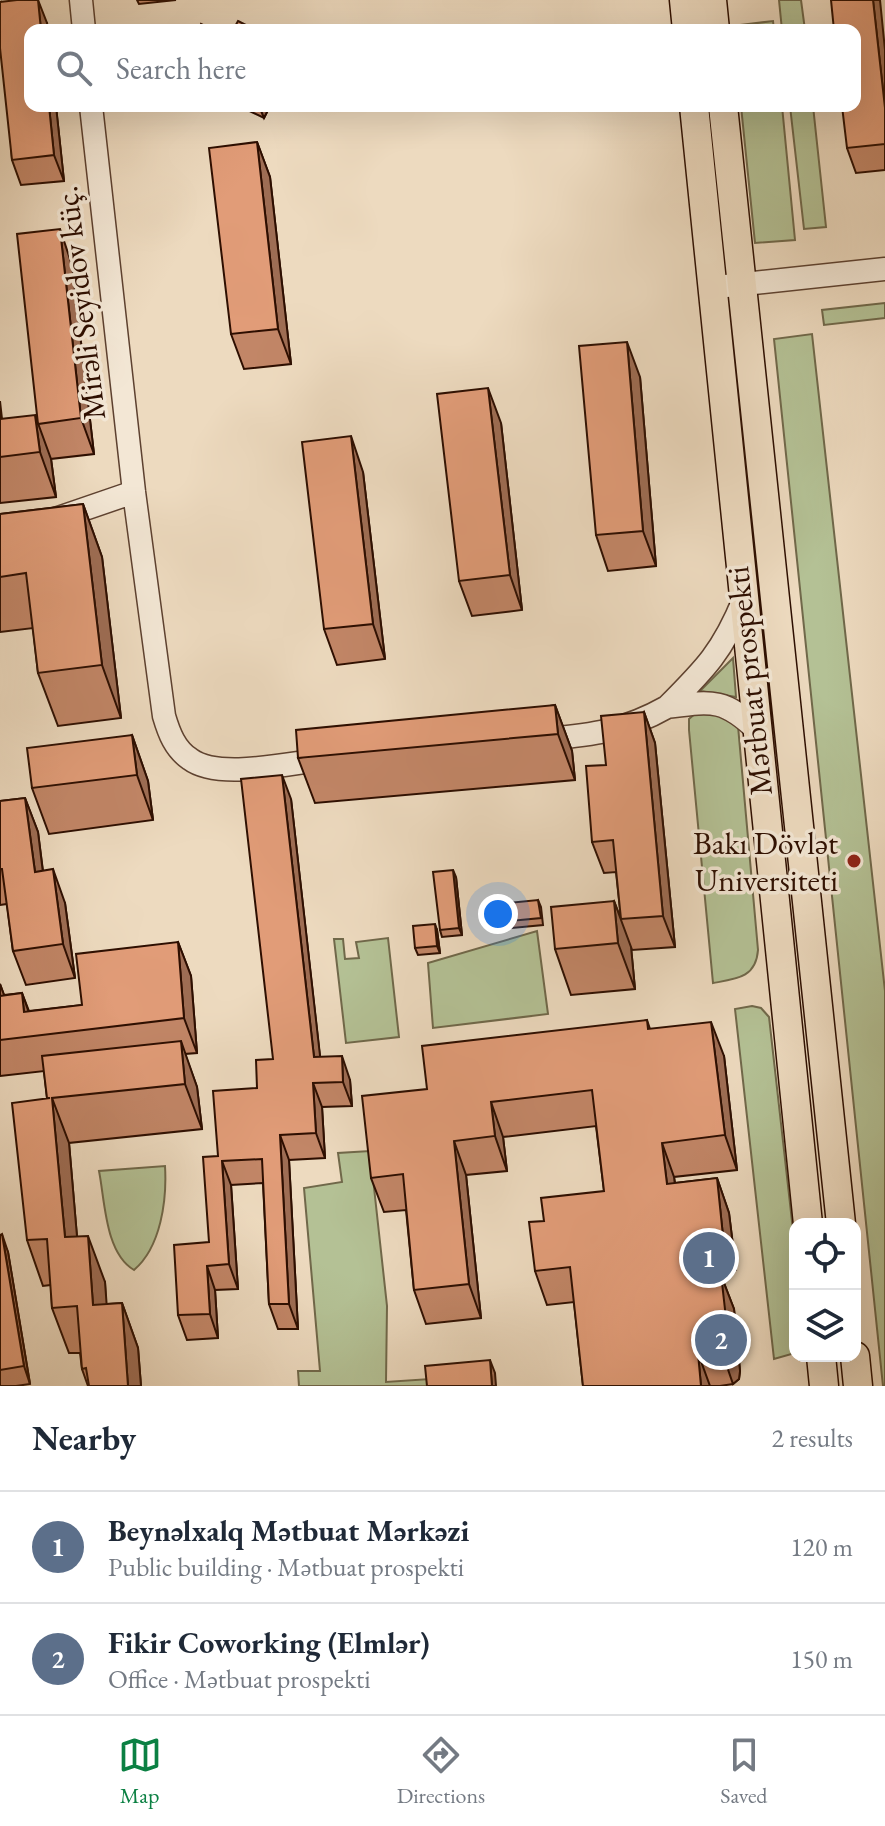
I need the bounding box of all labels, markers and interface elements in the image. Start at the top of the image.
search box [24,24,861,112]
icon: search [52,46,96,90]
text: Search here [116,49,246,88]
street label: Mirəli Seyidov küç. [45,184,115,422]
street label: Mətbuat prospekti [716,564,782,798]
place label: Bakı Dövlət Universiteti [693,822,838,901]
marker: Bakı Dövlət Universiteti [845,852,863,870]
your location [478,894,518,934]
map controls [789,1218,861,1362]
button: locate [789,1218,861,1290]
pin: 1 [683,1228,735,1288]
button: layers [789,1290,861,1362]
pin: 2 [695,1310,747,1370]
text: Nearby [32,1416,136,1460]
text: 2 results [772,1421,853,1455]
text: Beynəlxalq Mətbuat Mərkəzi [108,1511,469,1550]
text: 1 [51,1530,65,1564]
text: 120 m [790,1530,853,1564]
text: Public building · Mətbuat prospekti [108,1550,464,1584]
text: Fikir Coworking (Elmlər) [108,1623,430,1662]
text: 2 [51,1642,65,1676]
text: 150 m [790,1642,853,1676]
text: Office · Mətbuat prospekti [108,1662,371,1696]
tab: Map [118,1733,162,1810]
tab: Directions [397,1733,485,1810]
tab: Saved [720,1733,767,1810]

